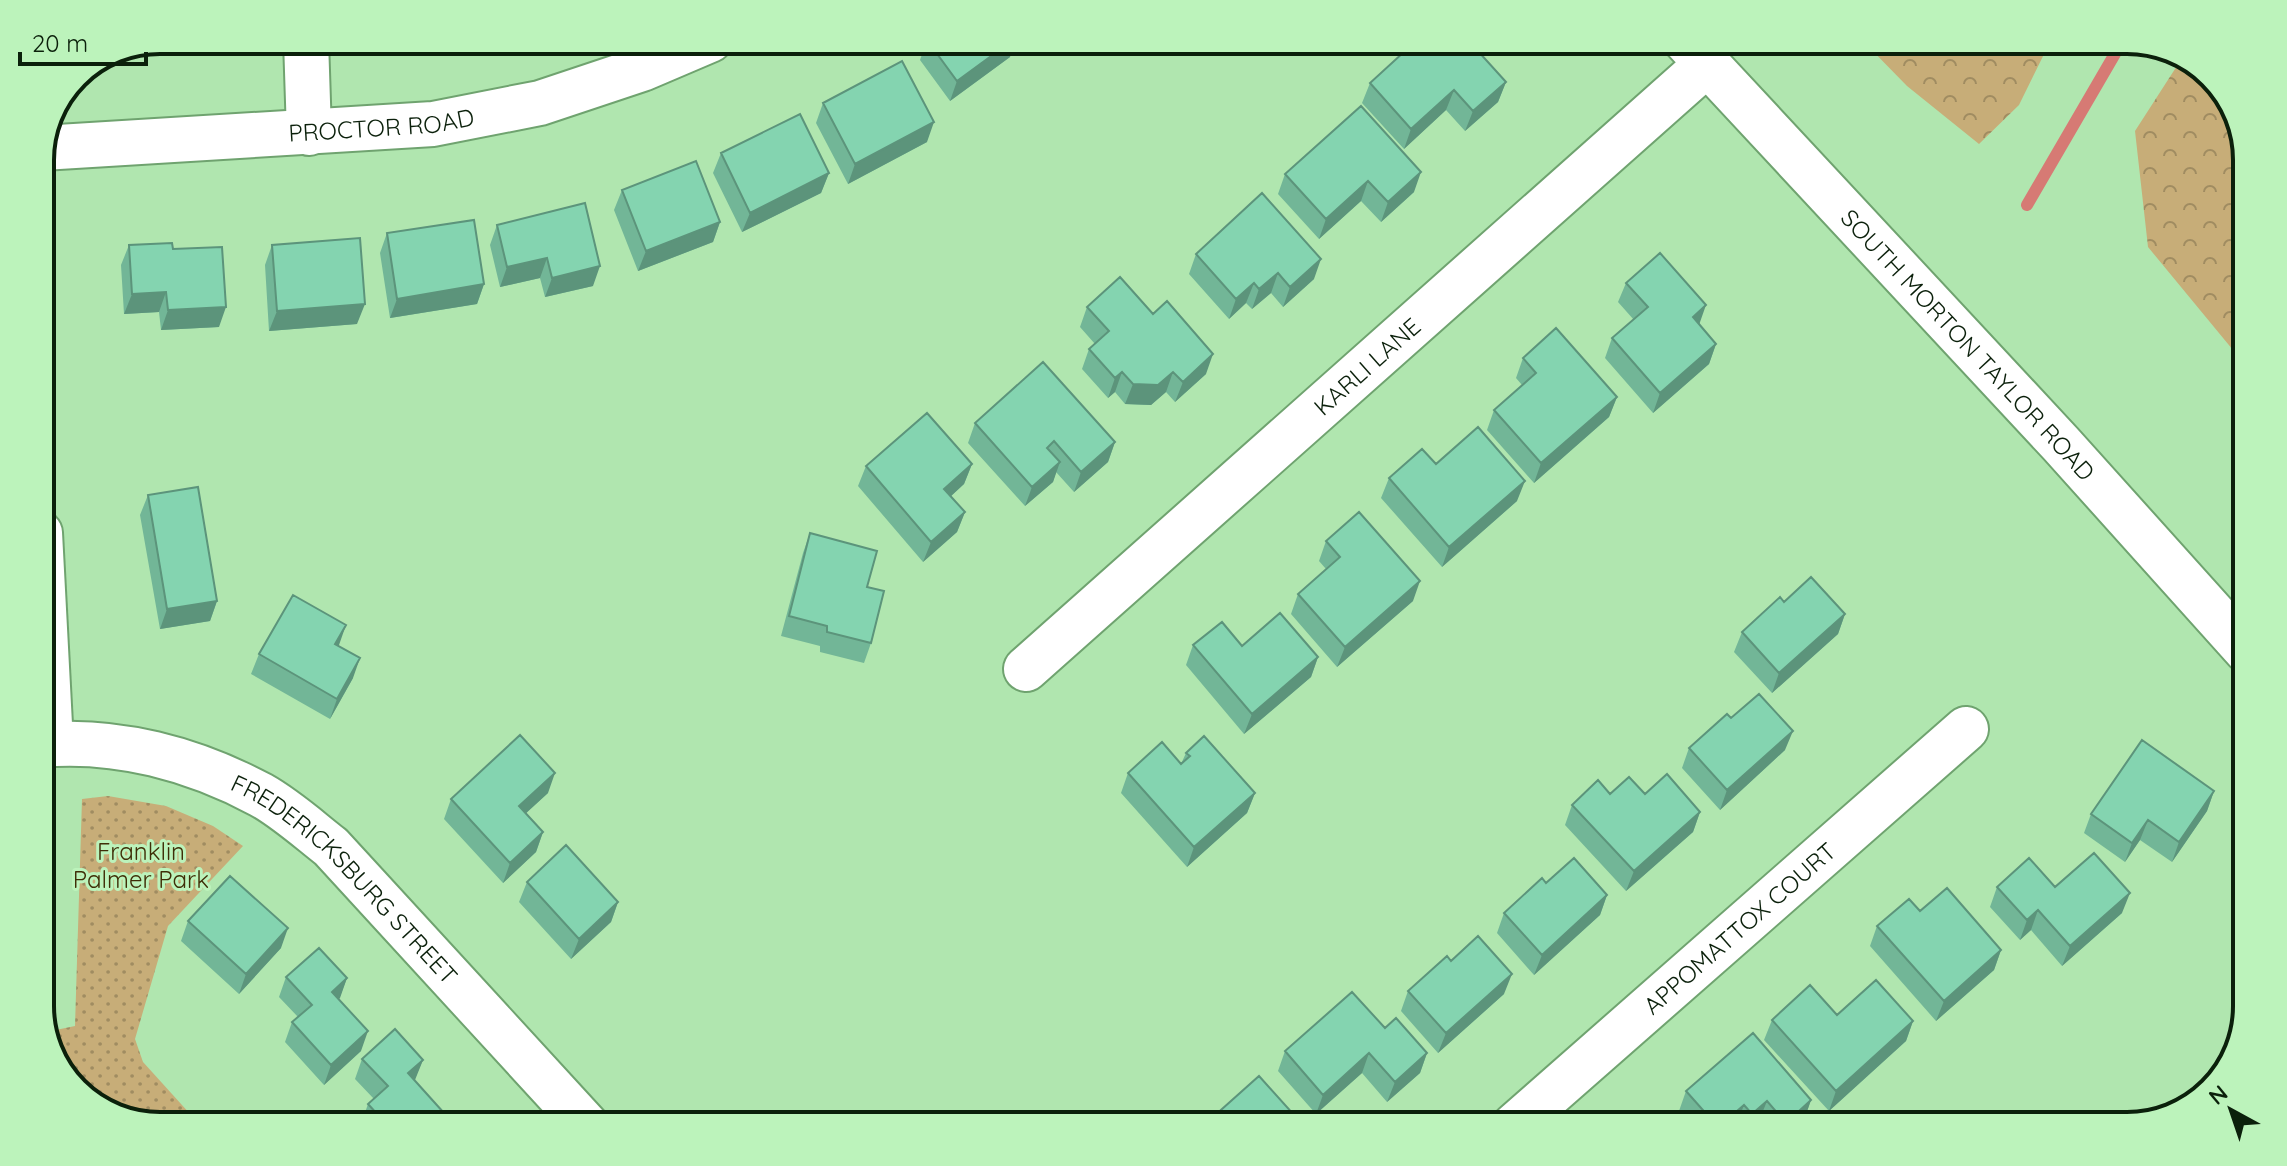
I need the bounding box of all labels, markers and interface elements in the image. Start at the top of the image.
scale bar [20,16,146,66]
text: 20 m [32,28,88,58]
street label: PROCTOR ROAD [288,101,476,148]
street label: SOUTH MORTON TAYLOR ROAD [1835,203,2101,487]
street label: KARLI LANE [1307,311,1426,421]
street label: FREDERICKSBURG STREET [227,767,464,990]
park label: Franklin Palmer Park [73,836,209,894]
street label: APPOMATTOX COURT [1637,836,1842,1021]
north arrow [2191,1070,2271,1150]
text: N [2203,1079,2233,1111]

